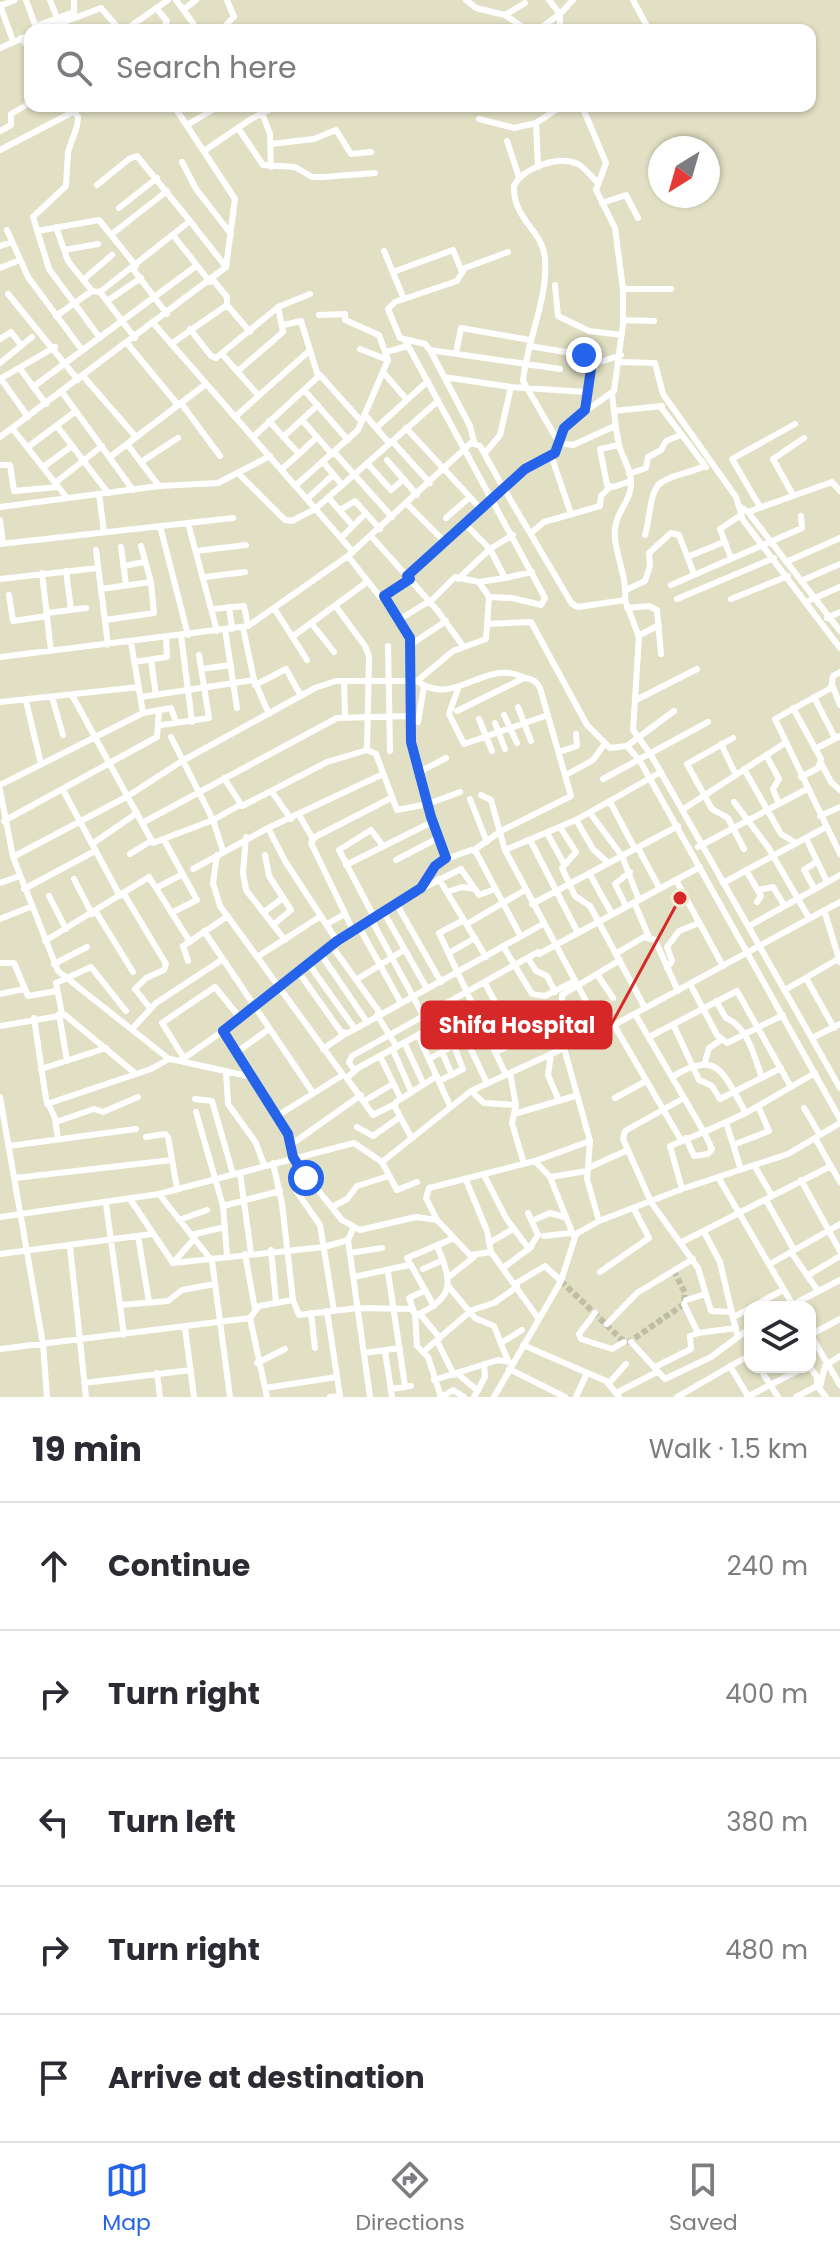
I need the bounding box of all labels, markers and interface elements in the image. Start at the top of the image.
search box [24,24,816,112]
icon: search [52,46,96,90]
text: Search here [116,46,297,89]
north arrow [648,136,720,208]
route end [566,337,602,373]
callout: Shifa Hospital [422,1002,611,1048]
text: Shifa Hospital [439,1010,595,1041]
route start [288,1160,324,1196]
map controls [744,1301,816,1373]
button: layers [744,1301,816,1373]
text: 19 min [32,1425,142,1473]
text: Walk · 1.5 km [649,1431,808,1467]
icon: ahead [32,1544,76,1588]
text: Continue [108,1544,250,1587]
text: 240 m [727,1548,808,1584]
icon: right [32,1672,76,1716]
text: Turn right [108,1672,260,1715]
text: 400 m [725,1676,808,1712]
icon: left [32,1800,76,1844]
text: Turn left [108,1800,236,1843]
text: 380 m [726,1804,808,1840]
icon: right [32,1928,76,1972]
text: Turn right [108,1928,260,1971]
text: 480 m [725,1932,808,1968]
icon: arrive [32,2056,76,2100]
text: Arrive at destination [108,2056,425,2099]
tab: Map [102,2158,151,2239]
tab: Directions [355,2158,465,2239]
tab: Saved [669,2158,738,2239]

